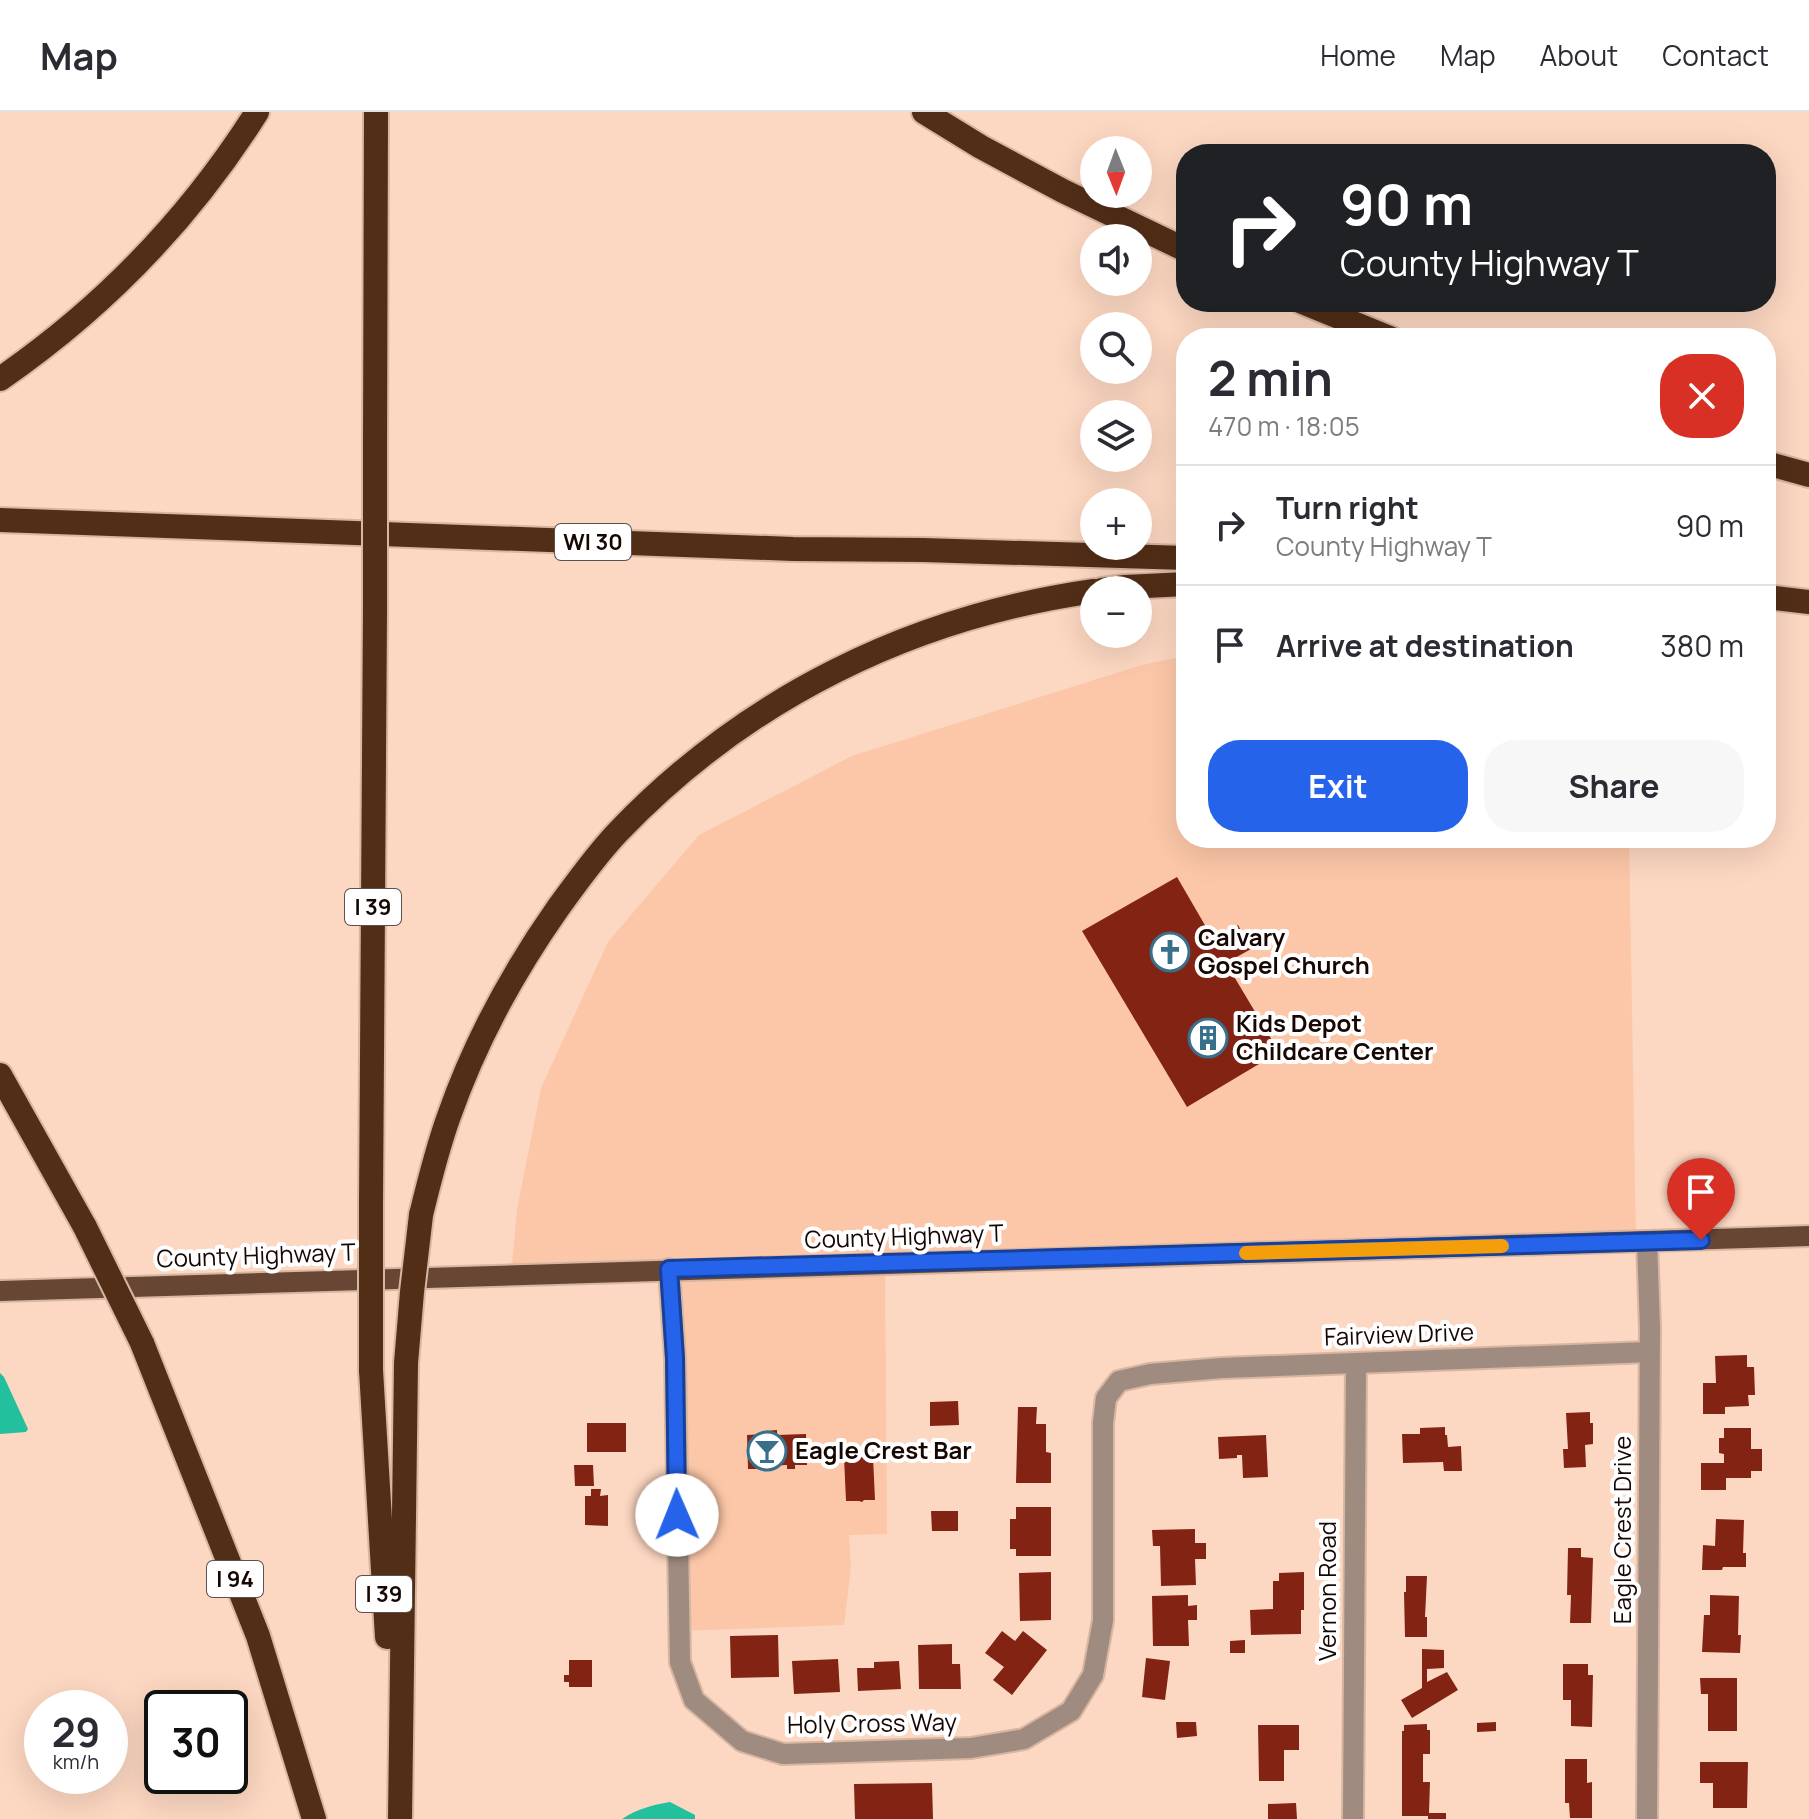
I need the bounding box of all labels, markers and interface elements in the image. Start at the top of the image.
text: Map [40,29,118,81]
text: Home [1320,36,1396,74]
text: Map [1440,36,1496,74]
text: About [1540,36,1618,74]
text: Contact [1662,36,1769,74]
north arrow [1080,136,1152,208]
map controls [1080,136,1152,648]
text: 90 m [1340,165,1473,242]
icon: right [1208,176,1312,280]
button: sound [1080,224,1152,296]
text: County Highway T [1340,238,1639,287]
button: search [1080,312,1152,384]
text: 2 min [1208,345,1333,410]
button: close [1660,354,1744,438]
button: layers [1080,400,1152,472]
text: 470 m · 18:05 [1208,408,1360,444]
text: Turn right [1276,487,1419,528]
button: + [1080,488,1152,560]
icon: right [1208,503,1252,547]
text: 90 m [1676,505,1744,546]
road number: WI 30 [555,524,631,560]
text: County Highway T [1276,528,1492,564]
button: − [1080,576,1152,648]
icon: arrive [1208,623,1252,667]
text: Arrive at destination [1276,625,1574,666]
text: 380 m [1660,625,1744,666]
button: Exit [1208,740,1468,832]
button: Share [1484,740,1744,832]
road number: I 39 [345,889,401,925]
place label: Calvary Gospel Church [1198,920,1370,981]
church icon: Calvary Gospel Church [1149,931,1191,973]
place label: Kids Depot Childcare Center [1236,1006,1434,1067]
building icon: Kids Depot Childcare Center [1187,1017,1229,1059]
pin [1667,1158,1735,1240]
icon: arrive [1679,1170,1723,1214]
street label: County Highway T [804,1216,1005,1255]
street label: County Highway T [156,1235,357,1274]
street label: Fairview Drive [1323,1314,1474,1353]
bar icon: Eagle Crest Bar [746,1430,788,1472]
place label: Eagle Crest Bar [795,1433,972,1466]
street label: Eagle Crest Drive [1605,1436,1638,1624]
position arrow [635,1473,719,1557]
street label: Vernon Road [1310,1521,1343,1661]
road number: I 94 [207,1561,263,1597]
road number: I 39 [356,1576,412,1612]
speed limit sign: 30 [144,1690,248,1794]
text: 29 [52,1704,100,1759]
street label: Holy Cross Way [787,1705,958,1740]
text: km/h [53,1748,99,1775]

